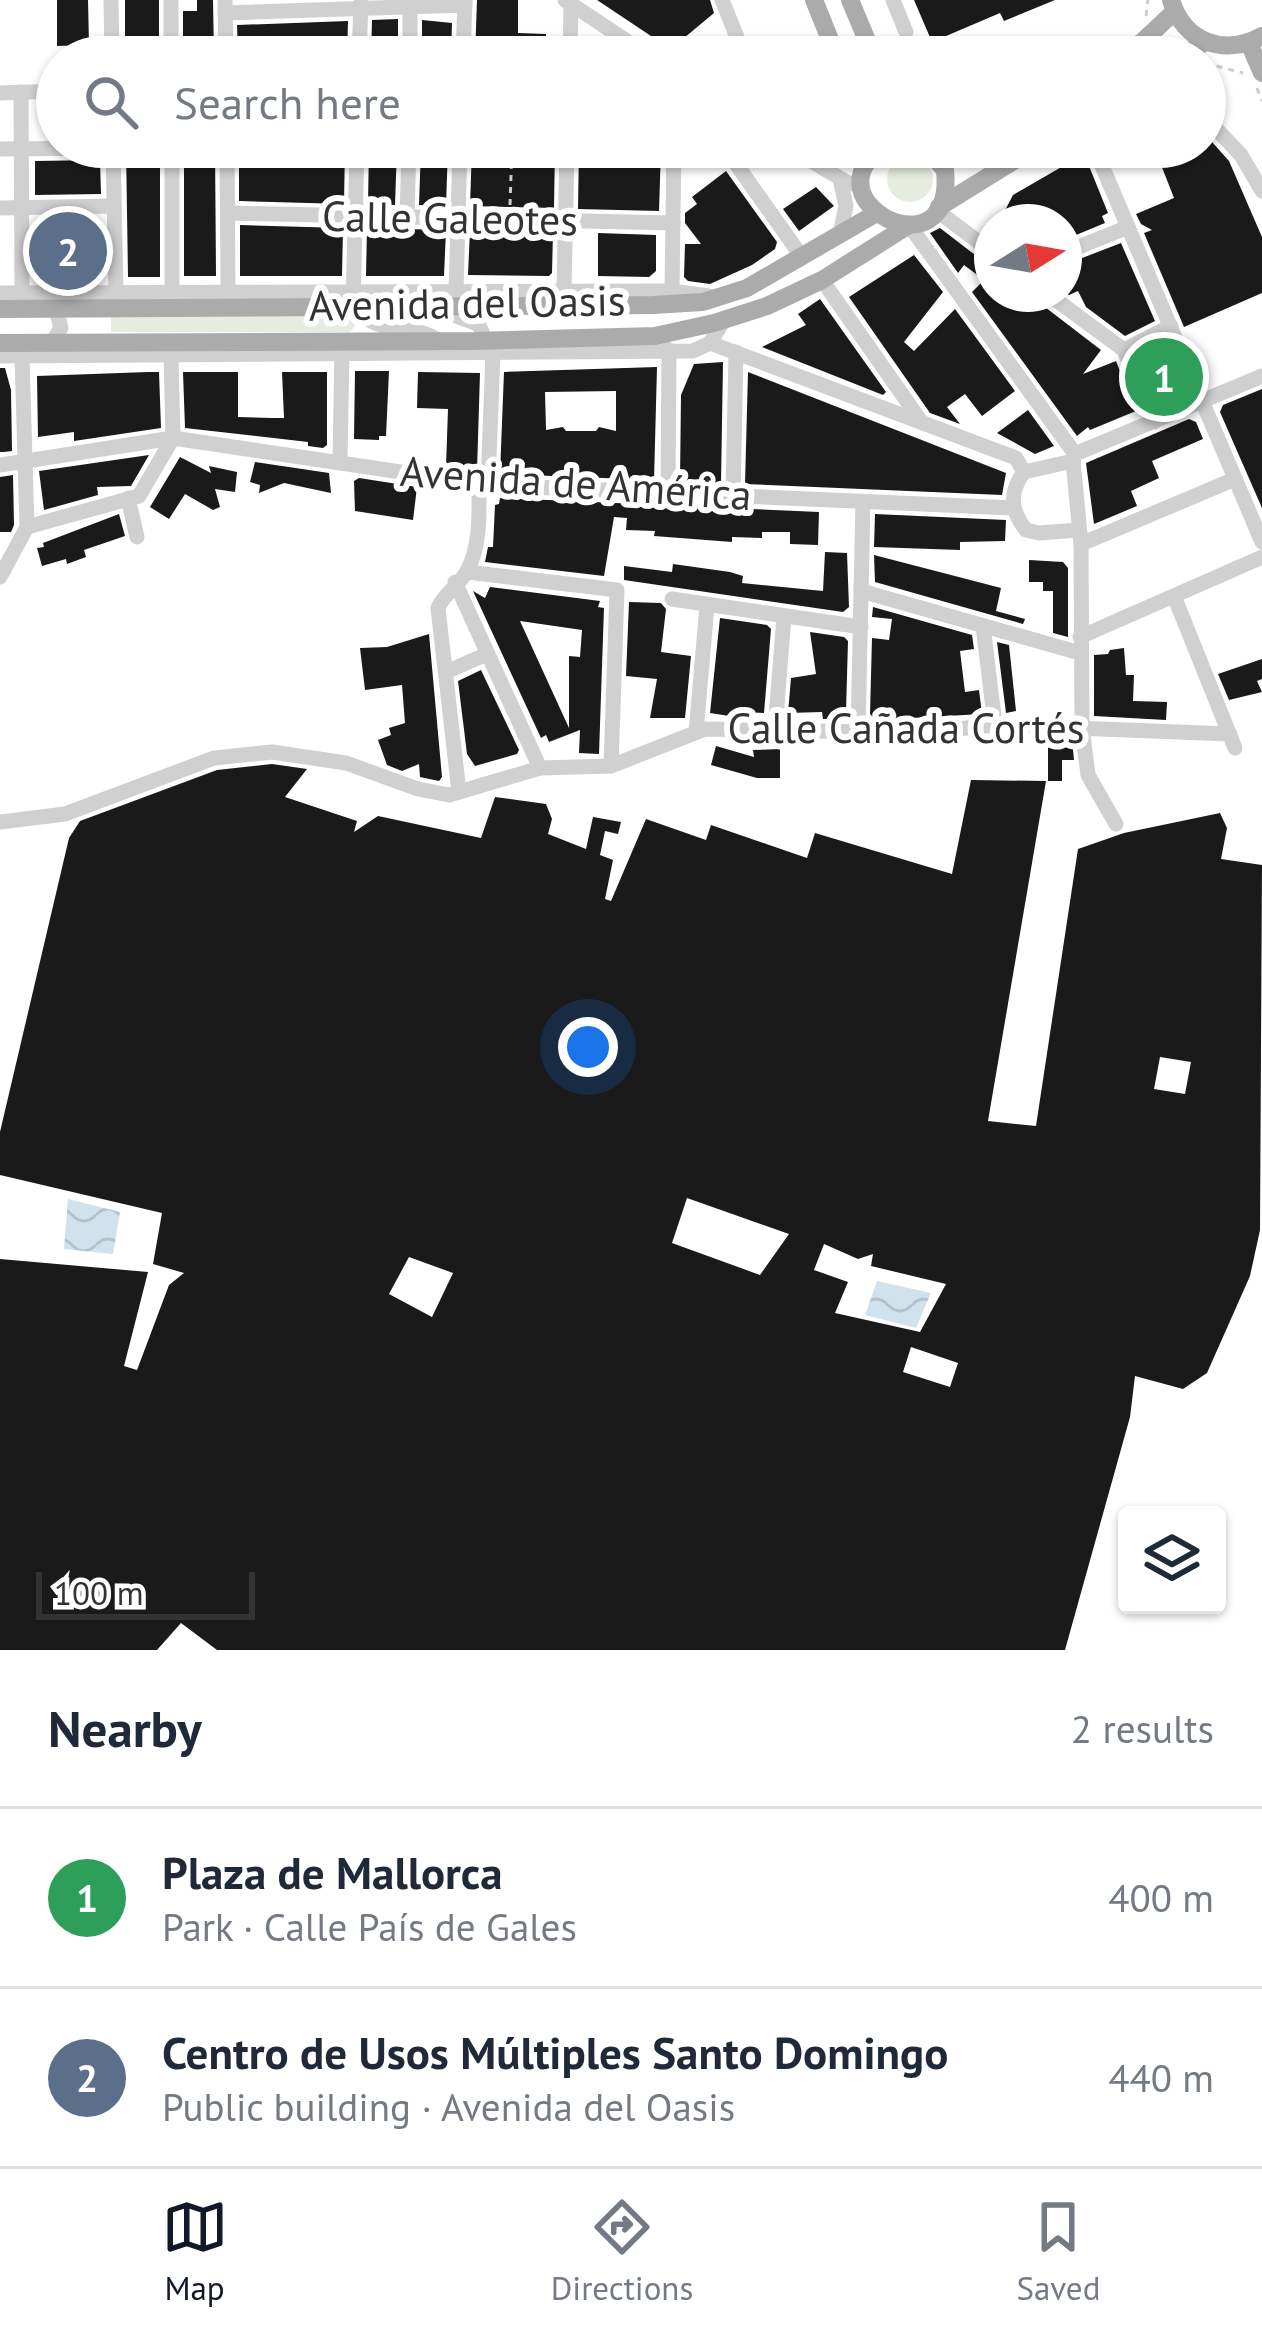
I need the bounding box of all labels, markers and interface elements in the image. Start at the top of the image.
search box [36,36,1226,168]
icon: search [78,69,144,135]
text: Search here [174,73,401,131]
street label: Calle Galeotes [321,188,579,247]
north arrow [974,204,1082,312]
pin: 2 [29,206,107,296]
street label: Avenida del Oasis [308,272,626,333]
pin: 1 [1125,332,1203,422]
street label: Avenida de América [398,443,754,522]
street label: Calle Cañada Cortés [727,700,1085,755]
your location [558,1017,618,1077]
map controls [1118,1506,1226,1614]
button: layers [1118,1506,1226,1614]
scale bar [36,1566,255,1619]
text: 100 m [54,1571,144,1614]
text: Nearby [48,1695,202,1761]
text: 2 results [1071,1703,1214,1754]
text: Plaza de Mallorca [162,1843,503,1901]
text: 1 [76,1872,98,1923]
text: 400 m [1108,1872,1214,1923]
text: Park · Calle País de Gales [162,1901,577,1952]
text: Centro de Usos Múltiples Santo Domingo [162,2023,948,2081]
text: 2 [76,2052,98,2103]
text: 440 m [1108,2052,1214,2103]
text: Public building · Avenida del Oasis [162,2081,735,2132]
tab: Map [162,2194,228,2309]
tab: Directions [551,2194,693,2309]
tab: Saved [1016,2194,1100,2309]

